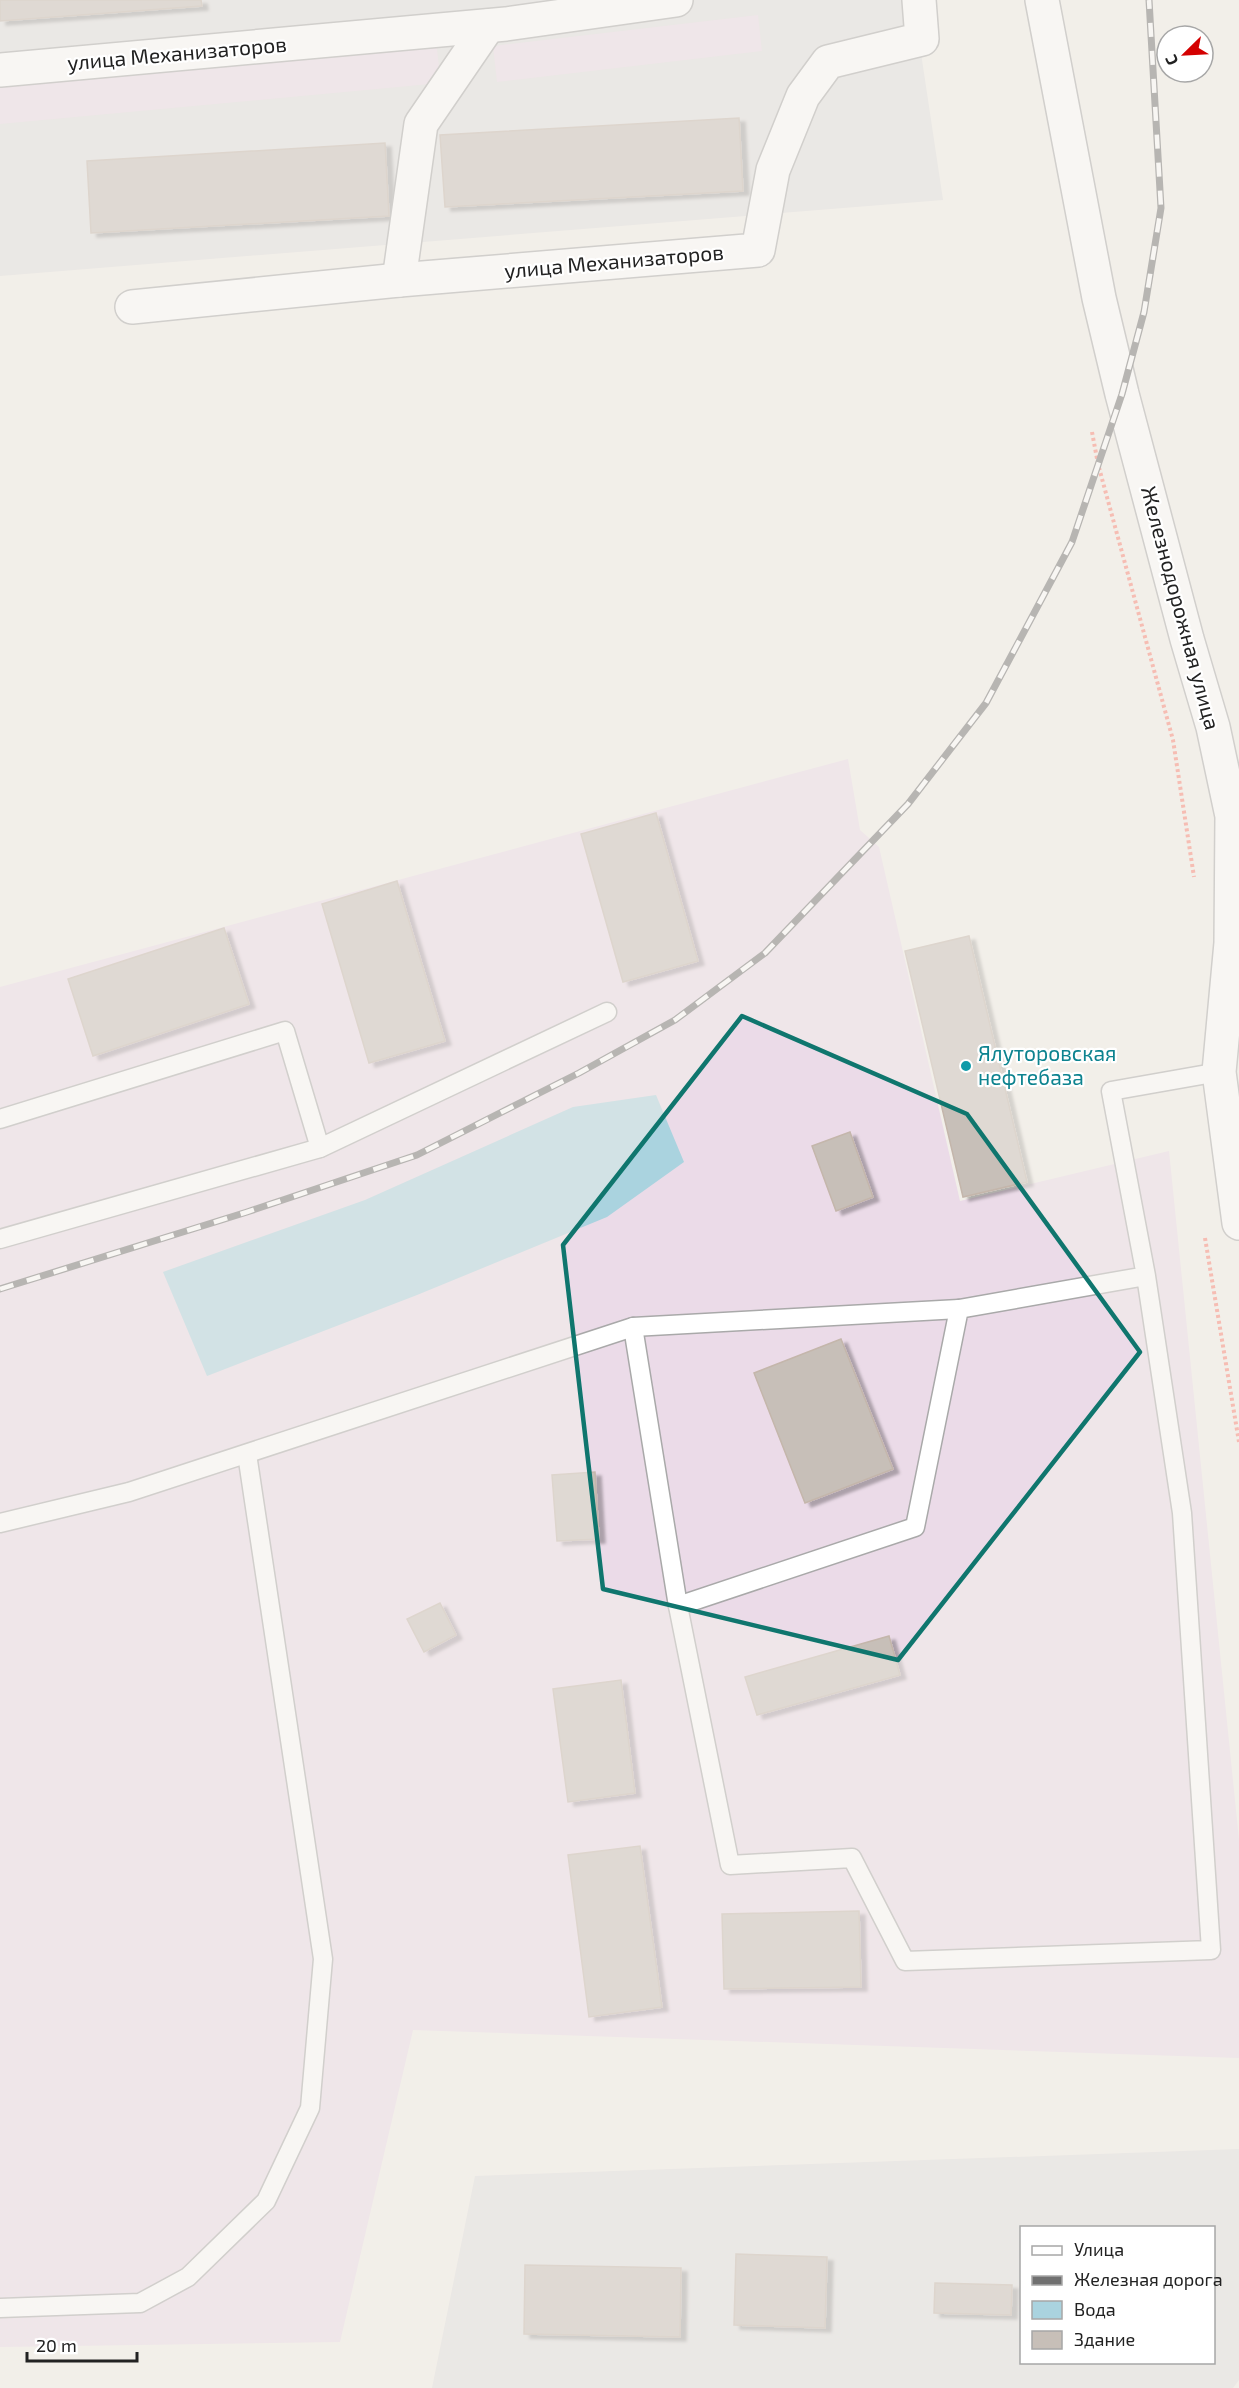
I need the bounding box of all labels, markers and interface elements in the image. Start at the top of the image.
north arrow [1155,24,1215,84]
street label: улица Механизаторов [66,30,288,76]
text: С [1160,52,1181,68]
street label: улица Механизаторов [503,238,725,284]
street label: Железнодорожная улица [1136,483,1226,732]
place label: Ялуторовская нефтебаза [978,1040,1116,1089]
marker: Ялуторовская нефтебаза [959,1059,973,1073]
legend [1020,2226,1215,2364]
text: Улица [1074,2238,1124,2260]
text: Железная дорога [1074,2268,1223,2290]
text: Вода [1074,2298,1116,2320]
scale bar [27,2325,136,2363]
text: Здание [1074,2328,1135,2350]
text: 20 m [36,2334,77,2356]

